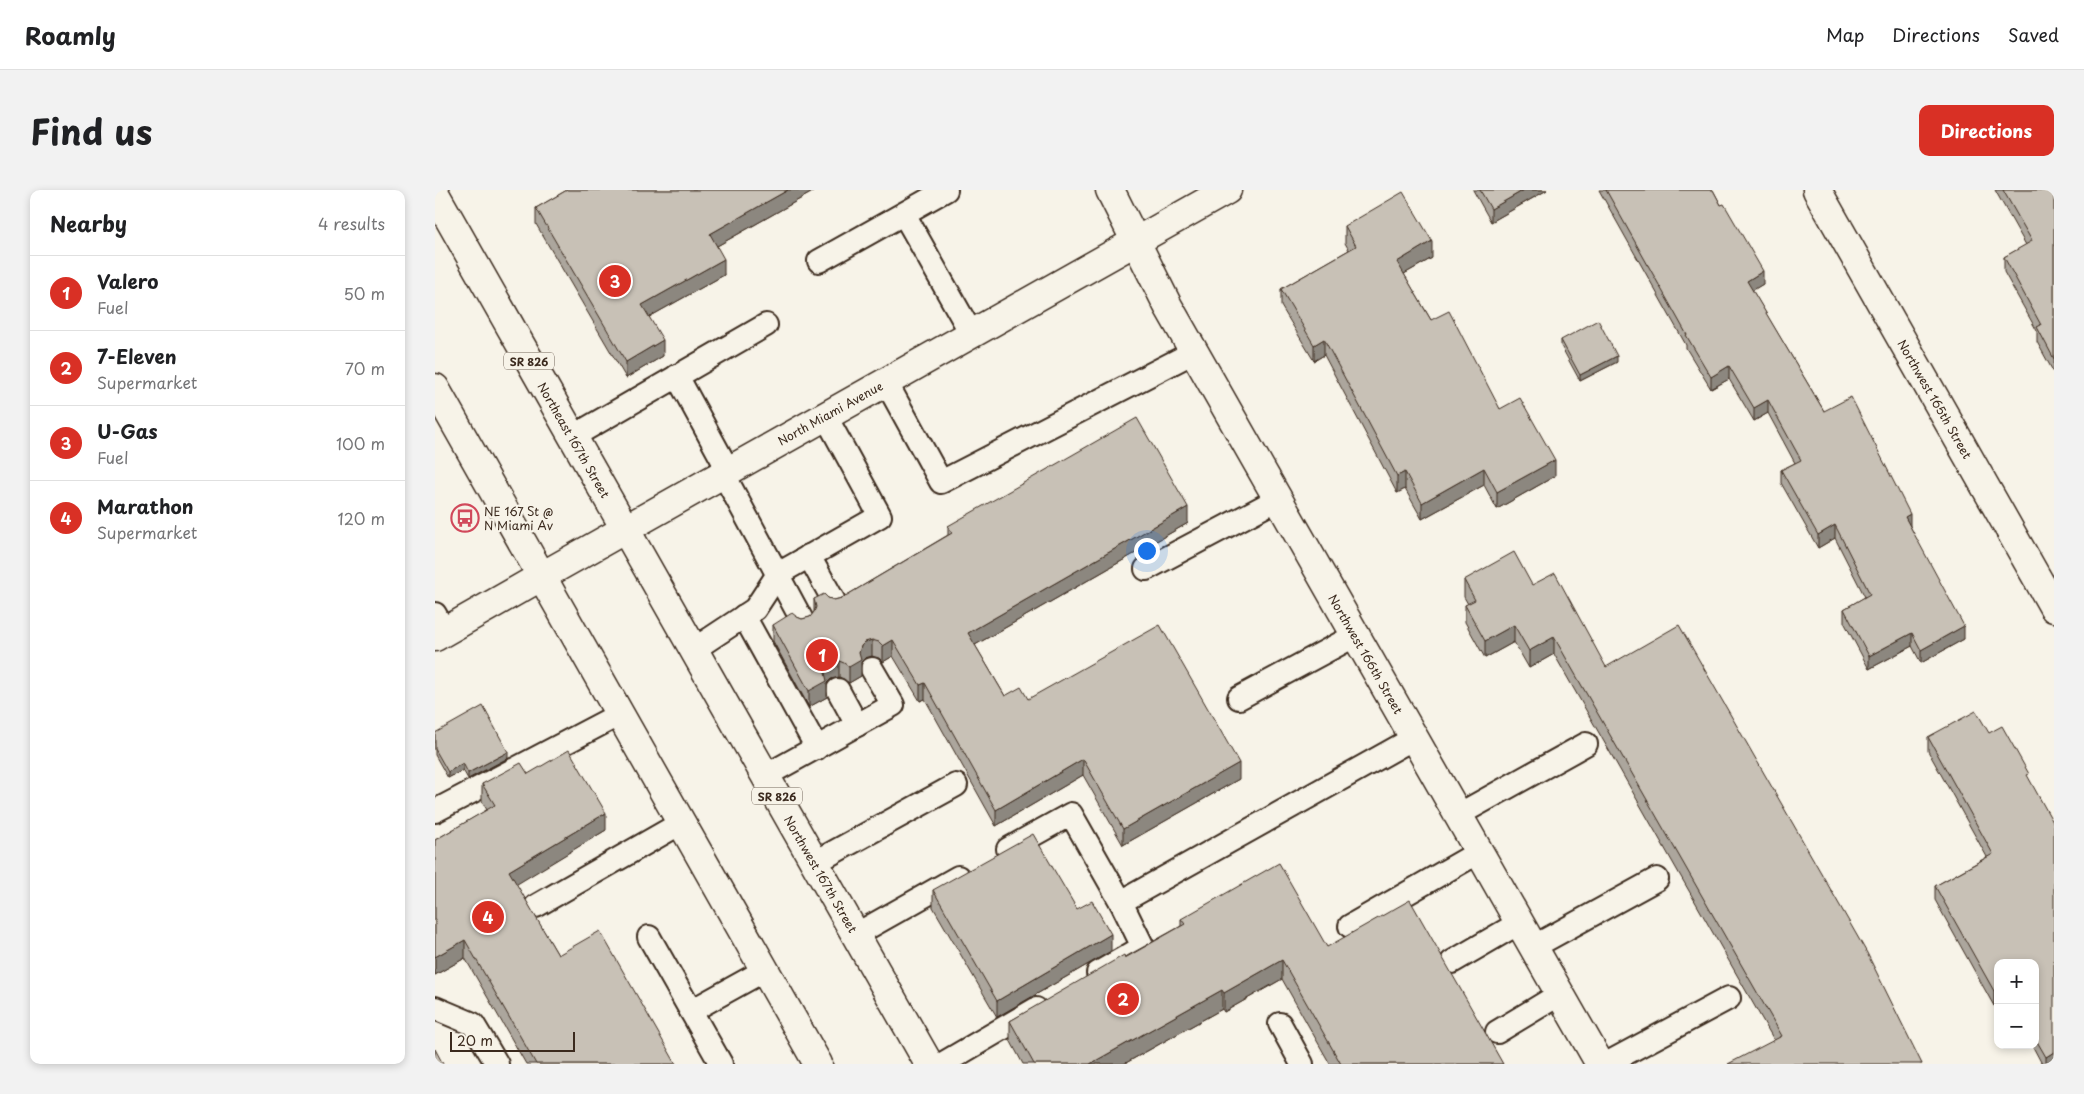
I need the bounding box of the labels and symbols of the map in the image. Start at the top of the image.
pin: 3 [599,262,631,300]
street label: Northwest 165th Street [1893,336,1977,462]
road number: SR 826 [504,352,554,370]
street label: North Miami Avenue [774,377,886,449]
street label: Northeast 167th Street [533,379,615,501]
place label: NE 167 St @ N Miami Av [484,502,554,534]
bus stop icon: NE 167 St @ N Miami Av [450,503,480,533]
your location [1134,538,1160,564]
street label: Northwest 166th Street [1324,591,1408,717]
pin: 1 [806,636,838,674]
road number: SR 826 [752,788,802,804]
street label: Northwest 167th Street [780,812,862,936]
pin: 4 [472,898,504,936]
pin: 2 [1107,980,1139,1018]
scale bar [450,1029,575,1052]

